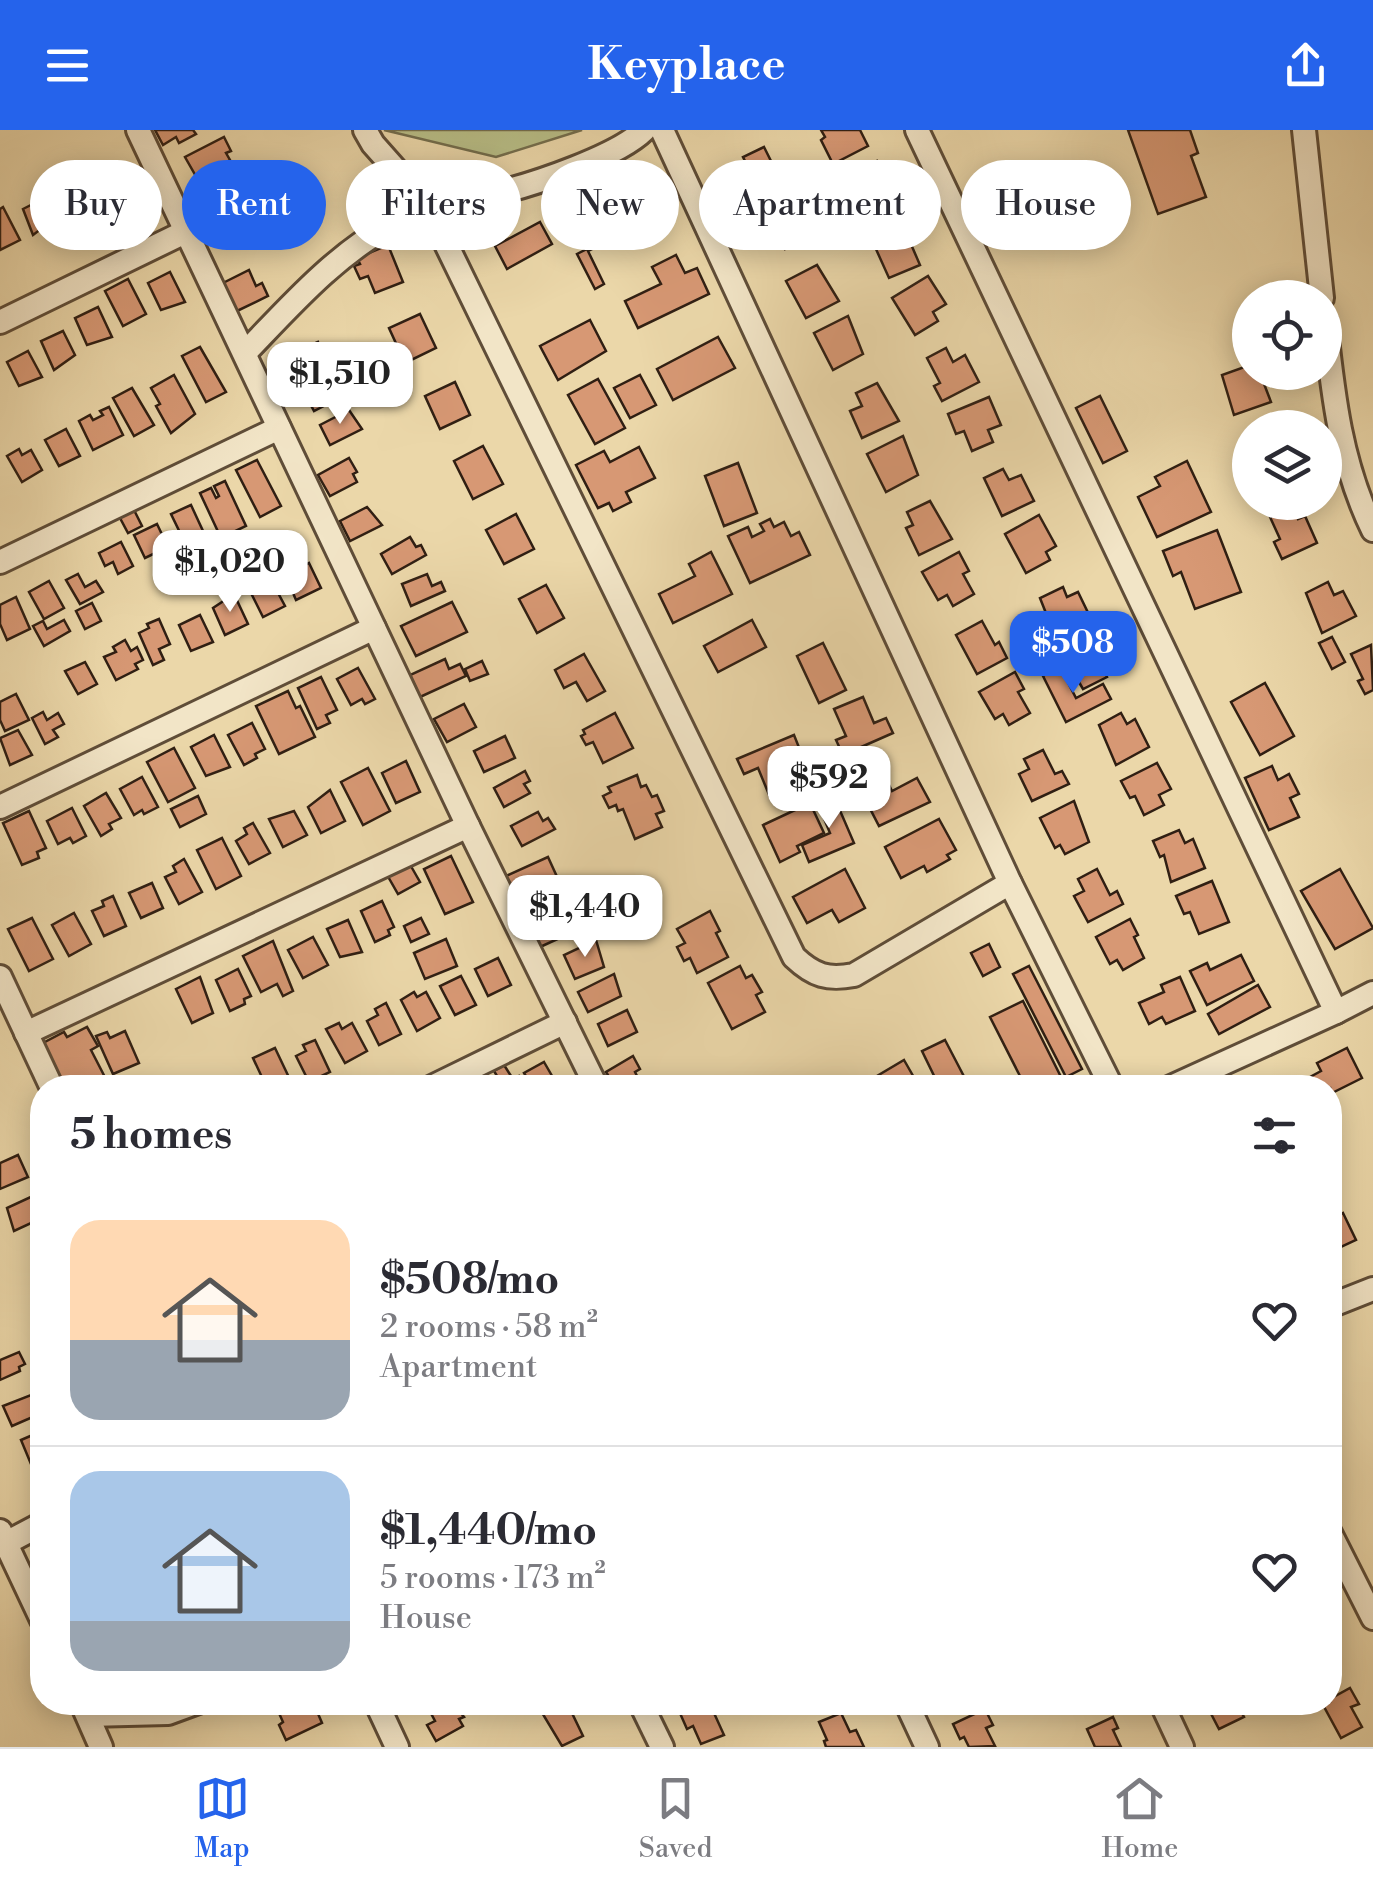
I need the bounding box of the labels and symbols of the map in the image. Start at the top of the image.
pin: $1,510 [259,342,421,427]
pin: $1,020 [149,530,311,615]
pin: $508 [1014,611,1132,696]
pin: $592 [770,746,888,831]
pin: $1,440 [504,875,666,960]

